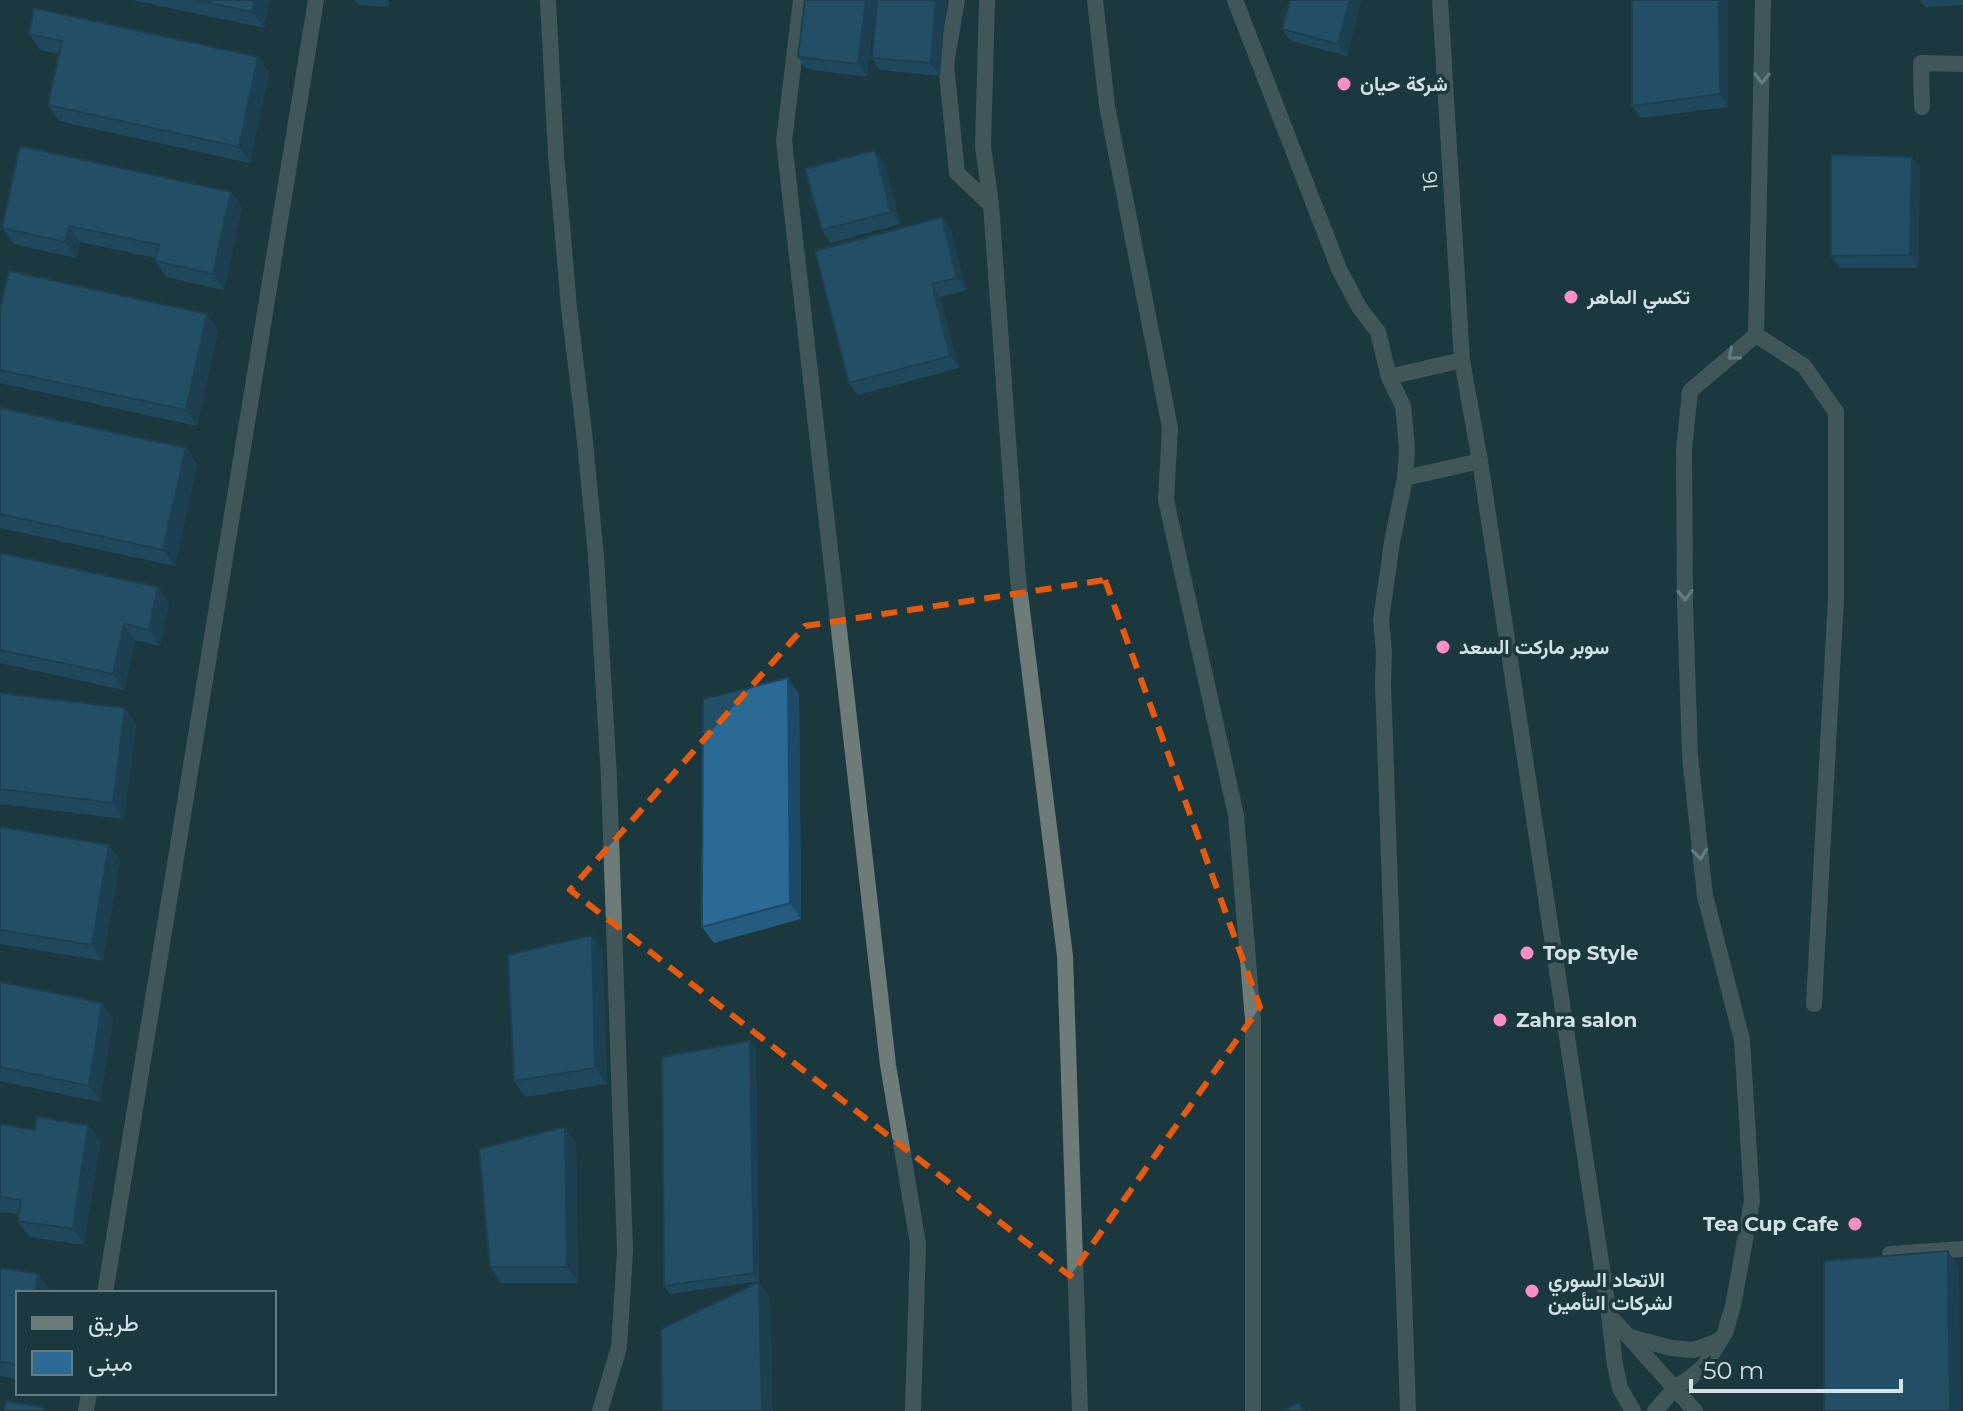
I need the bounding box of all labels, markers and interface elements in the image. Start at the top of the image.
place label: شركة حيان [1360,72,1448,97]
one-way arrow [1753,72,1771,85]
marker: شركة حيان [1335,75,1353,93]
street label: 16 [1417,170,1443,192]
place label: تكسي الماهر [1586,285,1690,314]
marker: تكسي الماهر [1562,288,1580,306]
one-way arrow [1728,345,1742,360]
one-way arrow [1676,589,1694,602]
place label: سوبر ماركت السعد [1459,635,1609,660]
marker: سوبر ماركت السعد [1434,638,1452,656]
one-way arrow [1692,848,1709,861]
place label: Top Style [1543,941,1638,965]
marker: Top Style [1518,944,1536,962]
place label: Zahra salon [1516,1008,1637,1032]
marker: Zahra salon [1491,1011,1509,1029]
place label: Tea Cup Cafe [1703,1212,1839,1236]
marker: Tea Cup Cafe [1846,1215,1864,1233]
place label: الاتحاد السوري لشركات التأمين [1548,1268,1673,1316]
marker: الاتحاد السوري لشركات التأمين [1523,1282,1541,1300]
legend [16,1291,276,1395]
text: طريق [88,1308,139,1338]
scale bar [1691,1343,1901,1393]
text: مبنى [88,1348,133,1377]
text: 50 m [1703,1356,1764,1385]

